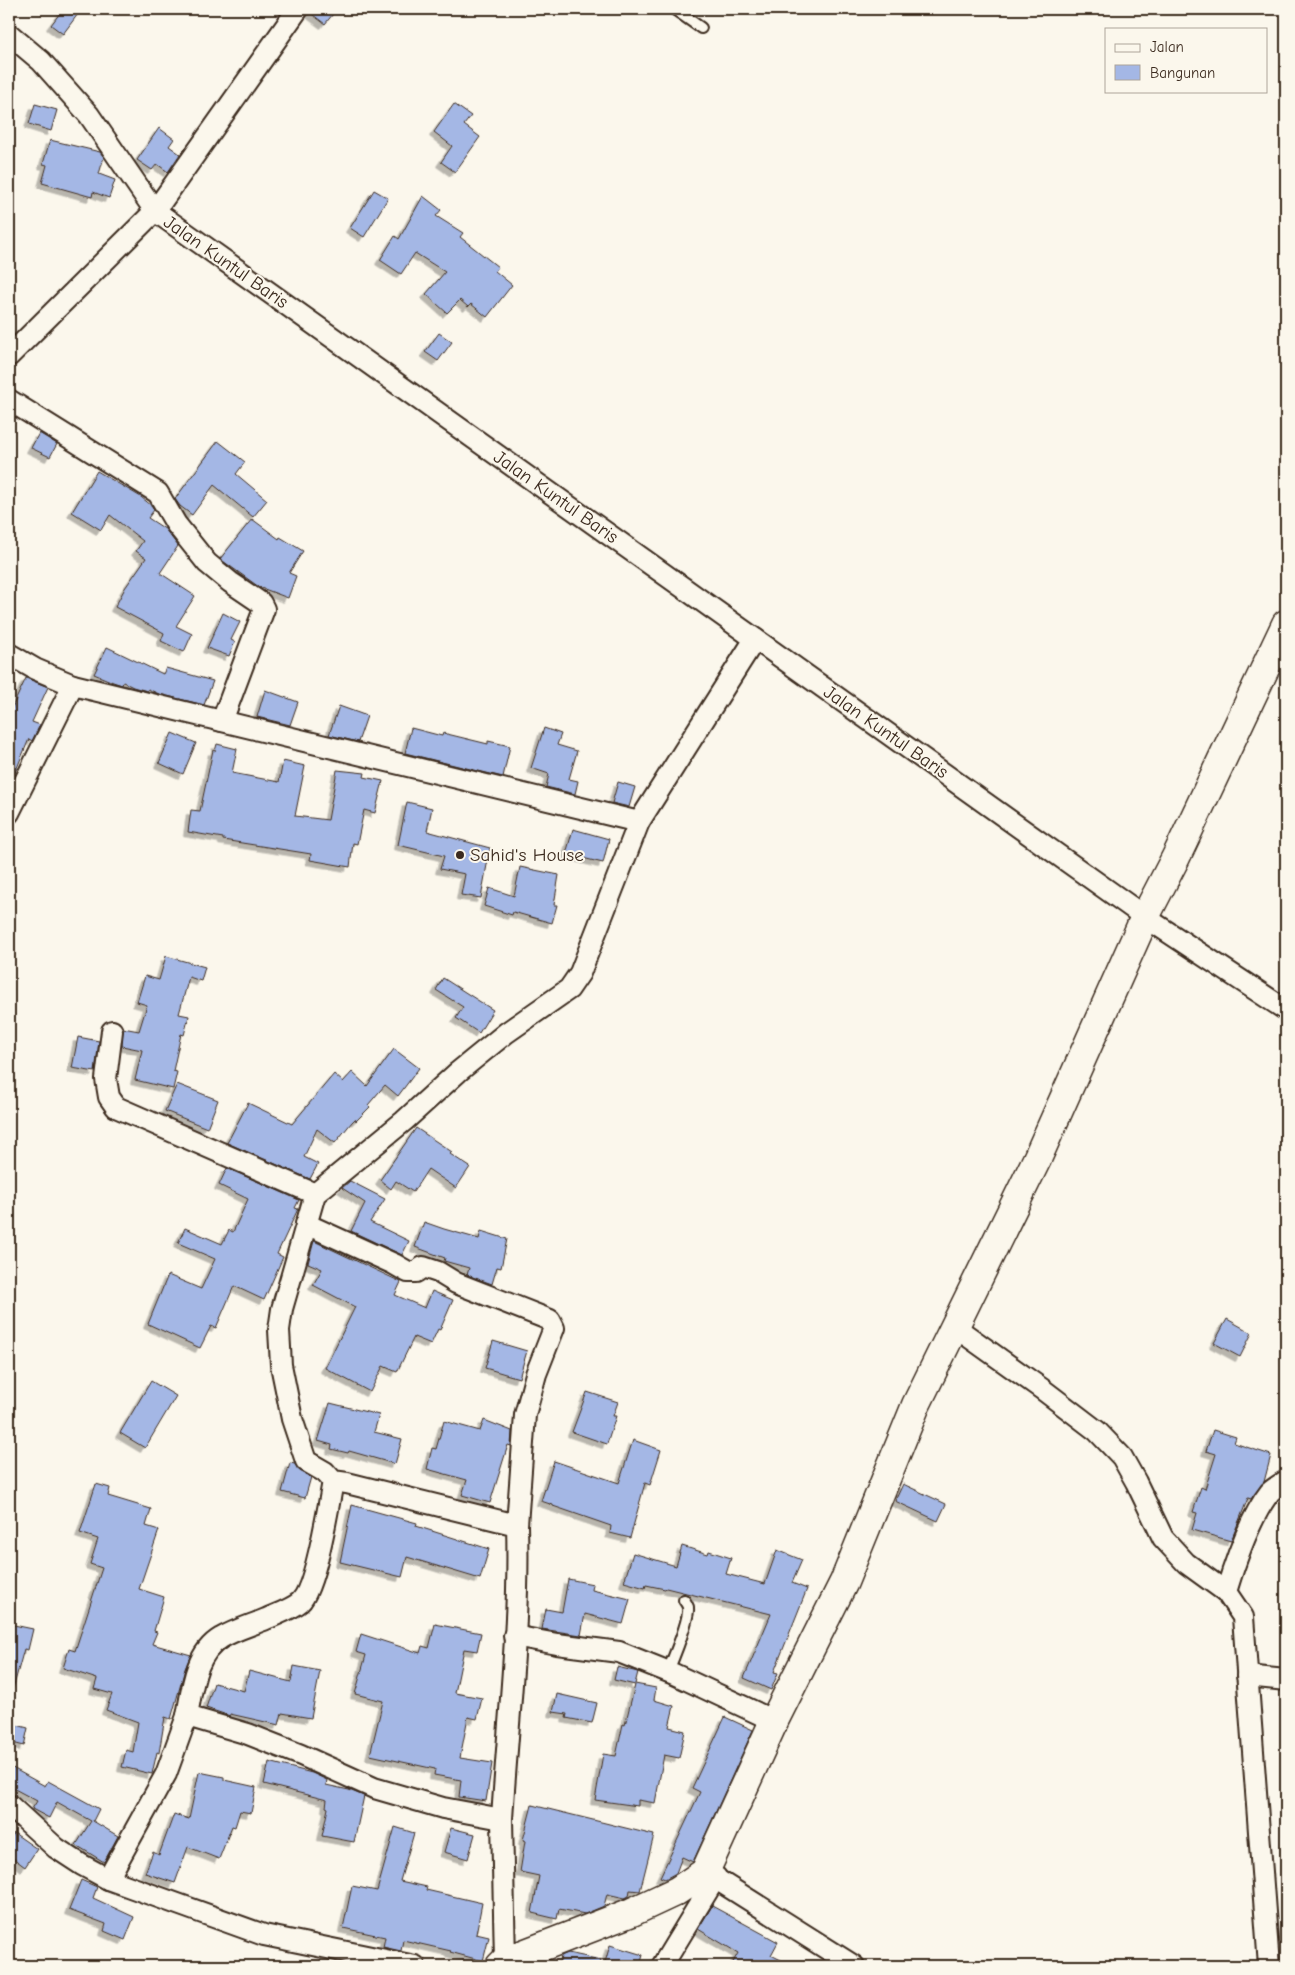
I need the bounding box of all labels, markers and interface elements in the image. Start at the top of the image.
legend [1105,28,1268,92]
text: Jalan [1150,38,1184,56]
text: Bangunan [1150,64,1215,82]
street label: Jalan Kuntul Baris [159,211,293,313]
street label: Jalan Kuntul Baris [489,446,623,548]
street label: Jalan Kuntul Baris [819,681,953,783]
place label: Sahid's House [470,844,584,866]
marker: Sahid's House [454,849,466,861]

